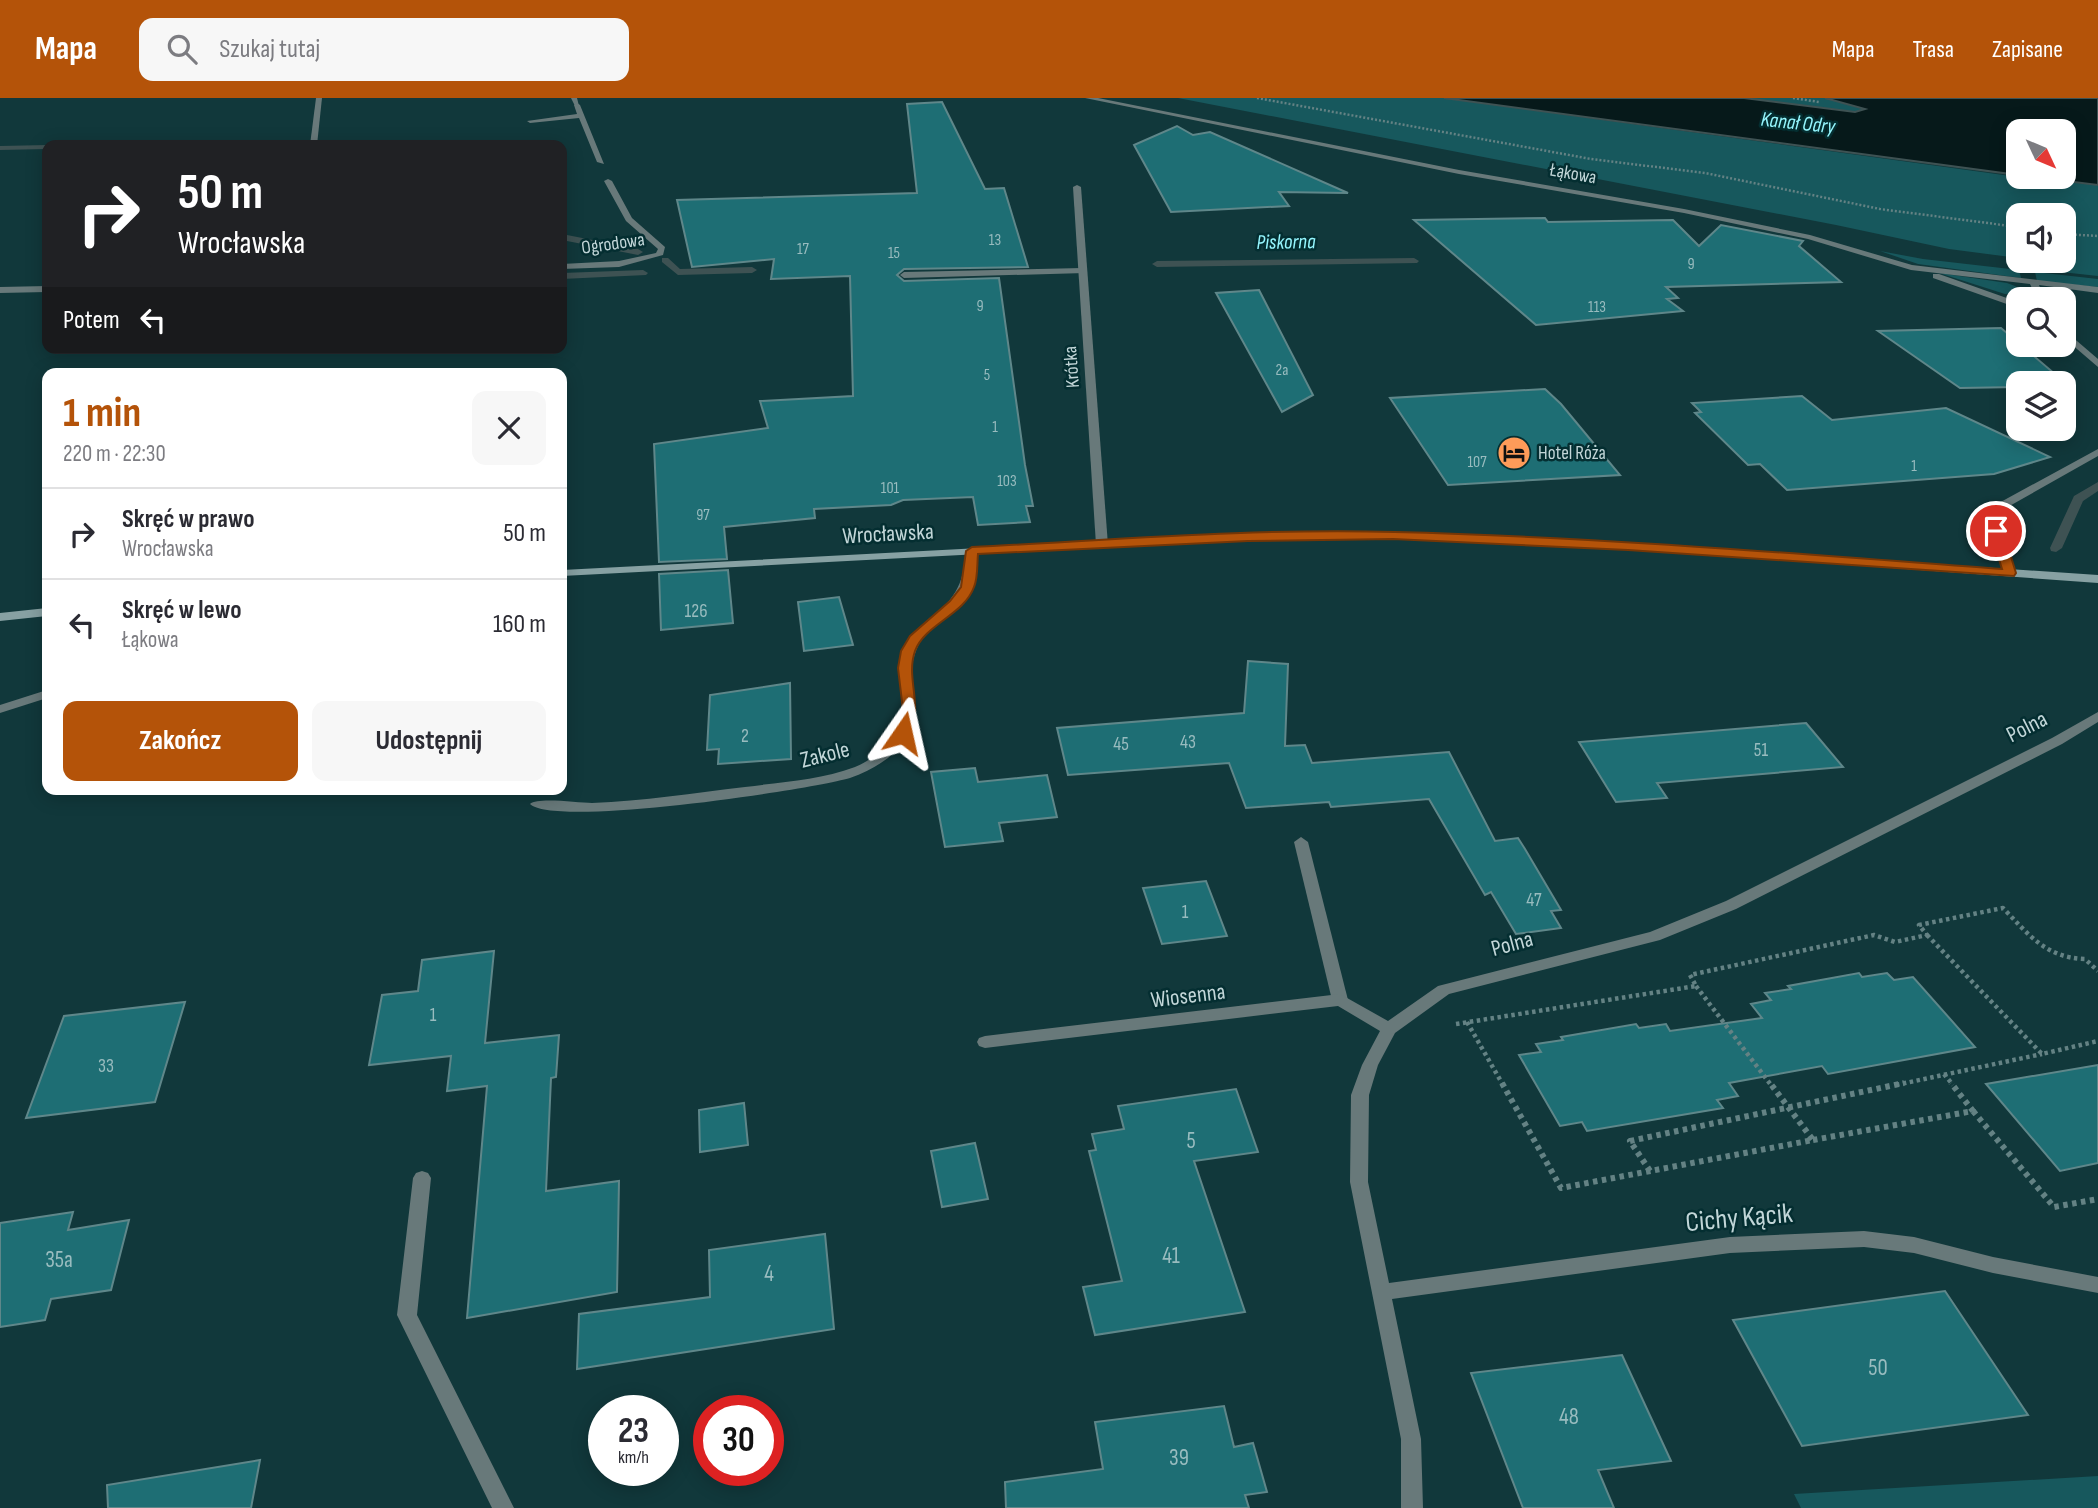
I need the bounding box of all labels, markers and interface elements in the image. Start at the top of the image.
search box [139,18,629,81]
text: Mapa [35,29,97,69]
icon: search [163,30,201,68]
text: Szukaj tutaj [219,34,320,65]
text: Mapa [1832,35,1875,64]
text: Trasa [1913,35,1954,64]
text: Zapisane [1992,35,2063,64]
water label: Kanał Odry [1760,107,1837,139]
north arrow [2006,119,2076,189]
map controls [2006,119,2076,441]
street label: Łąkowa [1547,158,1598,189]
text: 50 m [178,164,263,223]
icon: right [63,168,154,259]
button: sound [2006,203,2076,273]
text: Wrocławska [178,224,305,263]
street label: Ogrodowa [580,228,646,260]
water label: Piskorna [1256,229,1316,255]
house number: 13 [989,231,1001,250]
house number: 17 [797,240,810,259]
house number: 15 [888,244,900,263]
house number: 9 [1687,255,1695,274]
button: search [2006,287,2076,357]
house number: 9 [976,297,984,316]
house number: 113 [1588,298,1606,317]
icon: left [134,301,172,339]
text: Potem [63,305,120,336]
street label: Krótka [1059,345,1085,389]
house number: 2a [1276,361,1288,380]
house number: 5 [984,366,990,385]
button: layers [2006,371,2076,441]
text: 1 min [63,388,141,439]
button: close [472,391,546,465]
house number: 1 [992,418,998,437]
hotel icon: Hotel Róża [1495,434,1533,472]
text: 220 m · 22:30 [63,440,166,468]
place label: Hotel Róża [1538,442,1606,465]
house number: 107 [1467,453,1487,472]
house number: 1 [1911,457,1917,476]
house number: 103 [997,472,1017,491]
house number: 101 [881,479,900,498]
pin [1966,501,2026,561]
text: Skręć w prawo [122,504,255,535]
house number: 97 [696,506,710,525]
icon: arrive [1977,512,2015,550]
icon: right [63,515,101,553]
text: 50 m [503,518,546,549]
street label: Wrocławska [842,518,934,550]
text: Wrocławska [122,535,214,563]
text: Skręć w lewo [122,595,242,626]
house number: 126 [684,600,708,623]
icon: left [63,606,101,644]
text: 160 m [493,609,546,640]
text: Łąkowa [122,626,179,654]
position arrow [866,696,940,770]
button: Zakończ [63,701,298,781]
button: Udostępnij [312,701,546,781]
street label: Polna [2002,705,2052,749]
house number: 2 [741,725,749,748]
house number: 43 [1180,731,1196,754]
house number: 45 [1113,733,1129,756]
street label: Zakole [798,735,852,775]
house number: 51 [1754,739,1768,762]
house number: 47 [1526,889,1542,912]
house number: 1 [1182,901,1189,924]
street label: Polna [1488,925,1536,963]
street label: Wiosenna [1149,978,1227,1014]
house number: 1 [430,1004,437,1027]
house number: 33 [98,1055,114,1078]
house number: 5 [1186,1127,1196,1155]
street label: Cichy Kącik [1684,1197,1794,1239]
house number: 41 [1162,1242,1180,1270]
house number: 35a [45,1246,73,1274]
house number: 4 [764,1260,774,1288]
house number: 50 [1868,1354,1888,1382]
speed limit sign: 30 [693,1395,784,1486]
house number: 48 [1559,1403,1579,1431]
text: 23 [618,1410,649,1453]
house number: 39 [1169,1444,1189,1472]
text: km/h [618,1447,649,1468]

